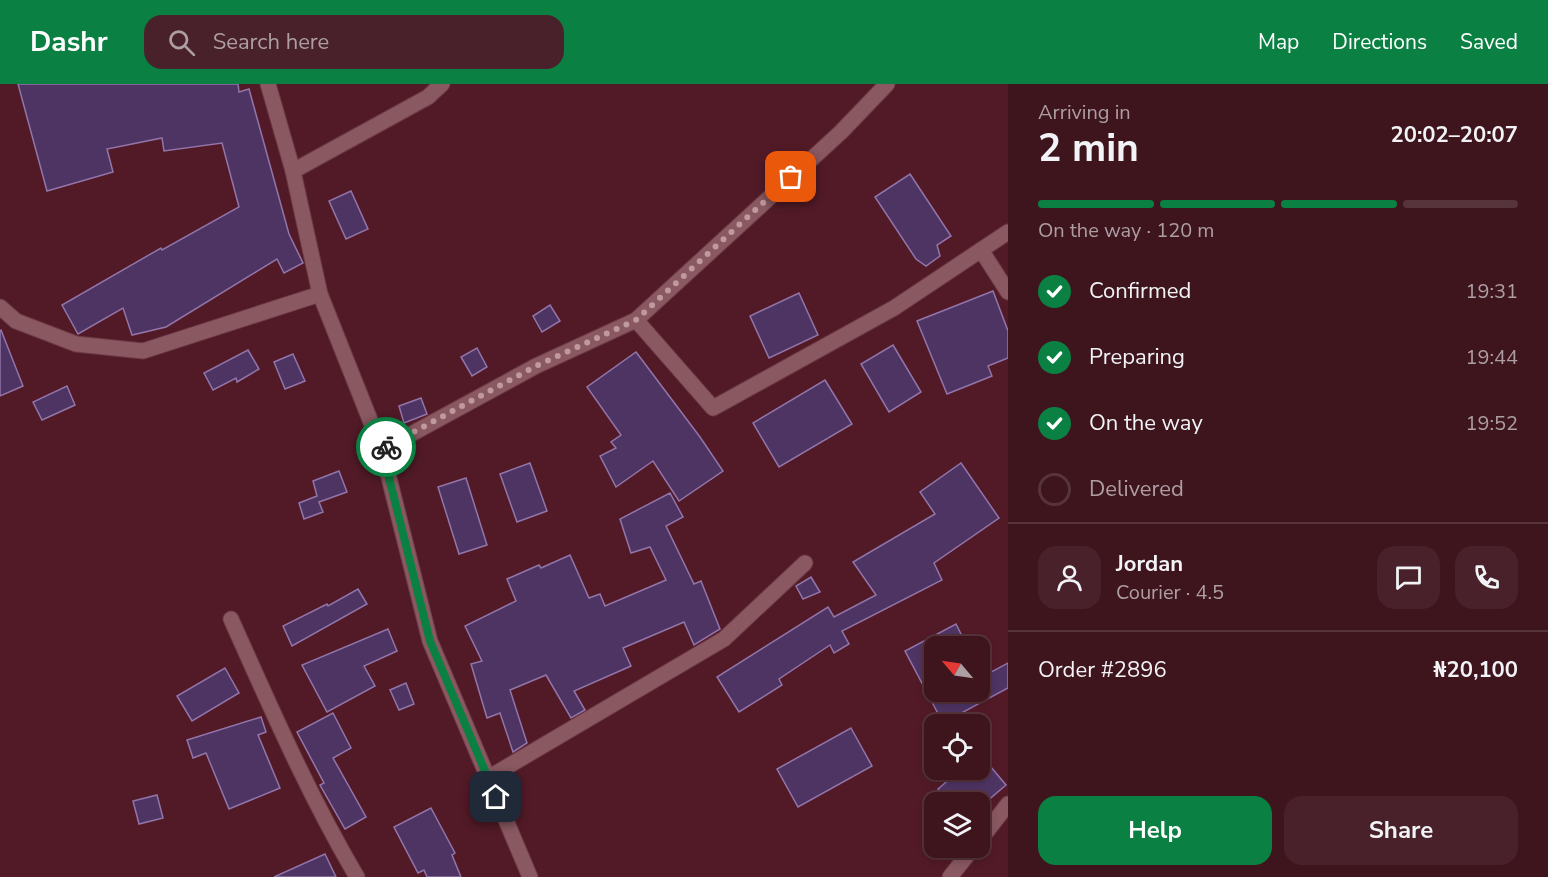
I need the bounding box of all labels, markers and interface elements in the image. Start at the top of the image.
search box [144,15,564,69]
text: Dashr [30,23,108,61]
icon: search [165,26,198,59]
text: Search here [213,27,329,57]
text: Map [1258,28,1299,56]
text: Directions [1332,28,1427,56]
text: Saved [1460,28,1518,56]
text: Arriving in [1038,99,1131,126]
text: 20:02–20:07 [1390,120,1518,150]
text: 2 min [1038,122,1139,175]
pin [765,151,816,202]
icon: bag [774,160,807,193]
text: On the way · 120 m [1038,217,1214,244]
icon: check [1038,275,1071,308]
text: Confirmed [1089,276,1191,306]
text: 19:31 [1465,278,1518,305]
icon: check [1038,341,1071,374]
text: Preparing [1089,342,1185,372]
text: 19:44 [1465,344,1518,371]
icon: check [1038,407,1071,440]
text: On the way [1089,408,1203,438]
text: 19:52 [1465,410,1518,437]
courier [356,417,416,477]
icon: bike [370,431,403,464]
text: Delivered [1089,474,1184,504]
button: person [1038,546,1101,609]
button: chat [1377,546,1440,609]
button: phone [1455,546,1518,609]
text: Jordan [1116,549,1183,579]
text: Courier · 4.5 [1116,579,1224,606]
north arrow [924,636,990,702]
map controls [924,636,990,858]
text: Order #2896 [1038,655,1167,685]
text: ₦20,100 [1433,655,1518,685]
button: locate [924,714,990,780]
pin [470,771,521,822]
icon: home [479,780,512,813]
button: layers [924,792,990,858]
button: Help [1038,796,1272,865]
button: Share [1284,796,1518,865]

